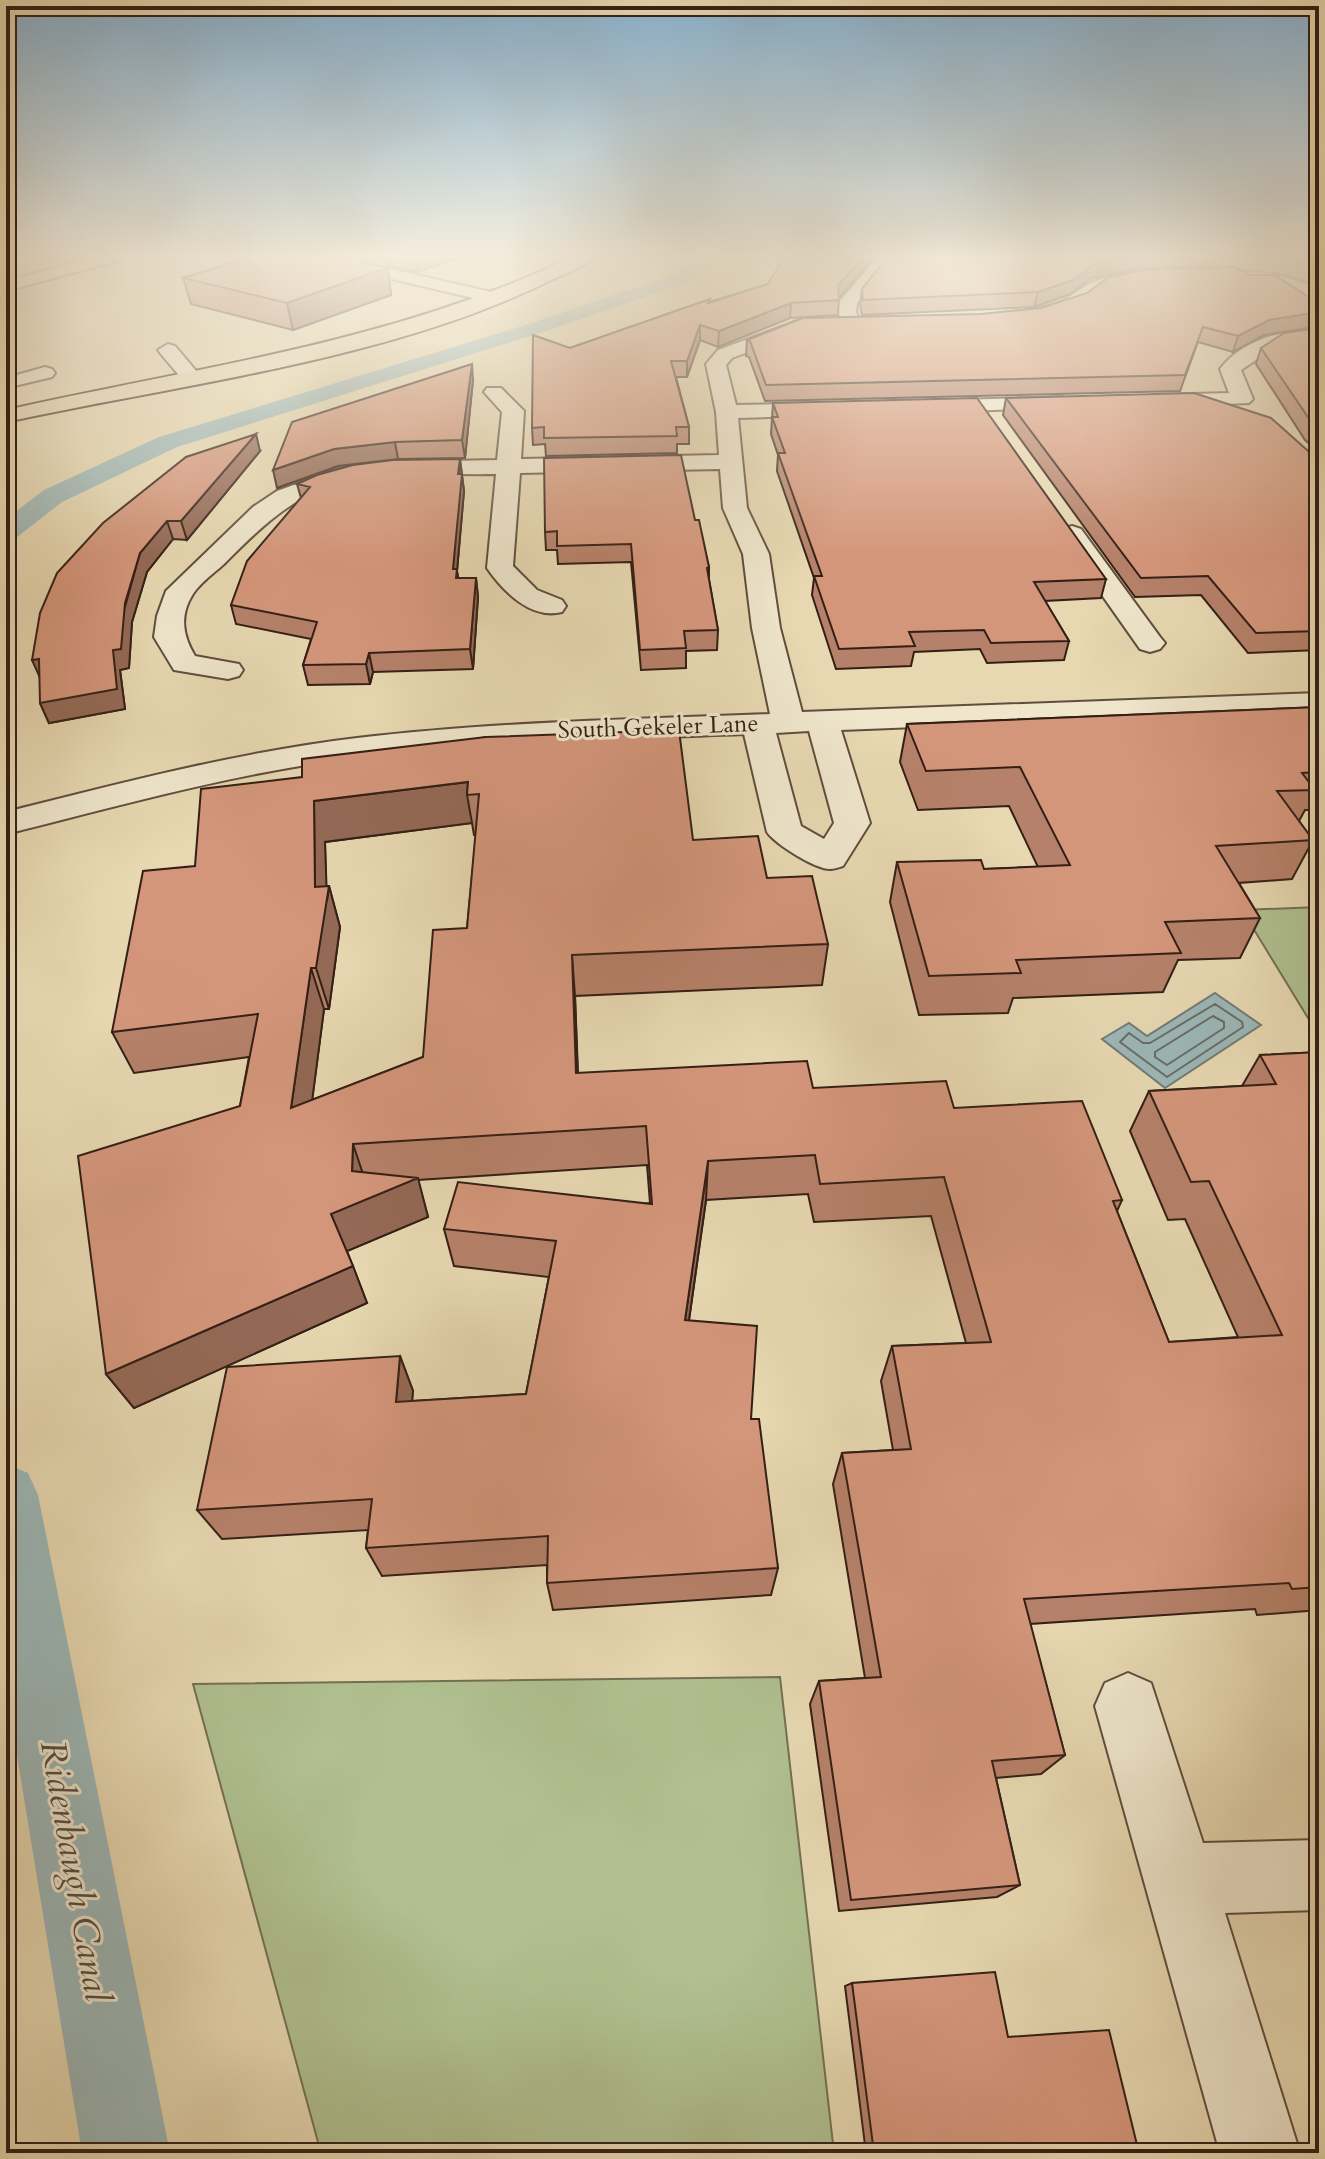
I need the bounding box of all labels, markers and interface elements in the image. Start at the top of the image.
street label: South Gekeler Lane [557,707,759,747]
water label: Ridenbaugh Canal [28,1737,122,2007]

